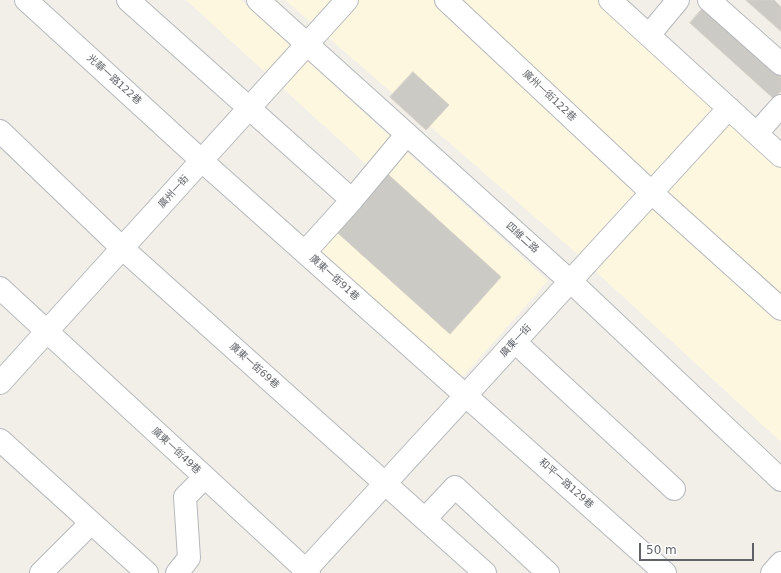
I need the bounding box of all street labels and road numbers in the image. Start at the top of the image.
street label: 光華一路122巷 [84,52,144,108]
street label: 廣州一街122巷 [520,68,578,124]
street label: 廣州一街 [156,173,192,211]
street label: 四維二路 [503,220,541,256]
street label: 廣東一街91巷 [307,253,361,303]
street label: 廣東一街 [498,322,534,360]
street label: 廣東一街69巷 [227,341,281,391]
street label: 廣東一街49巷 [149,425,203,477]
street label: 和平一路129巷 [536,456,596,512]

